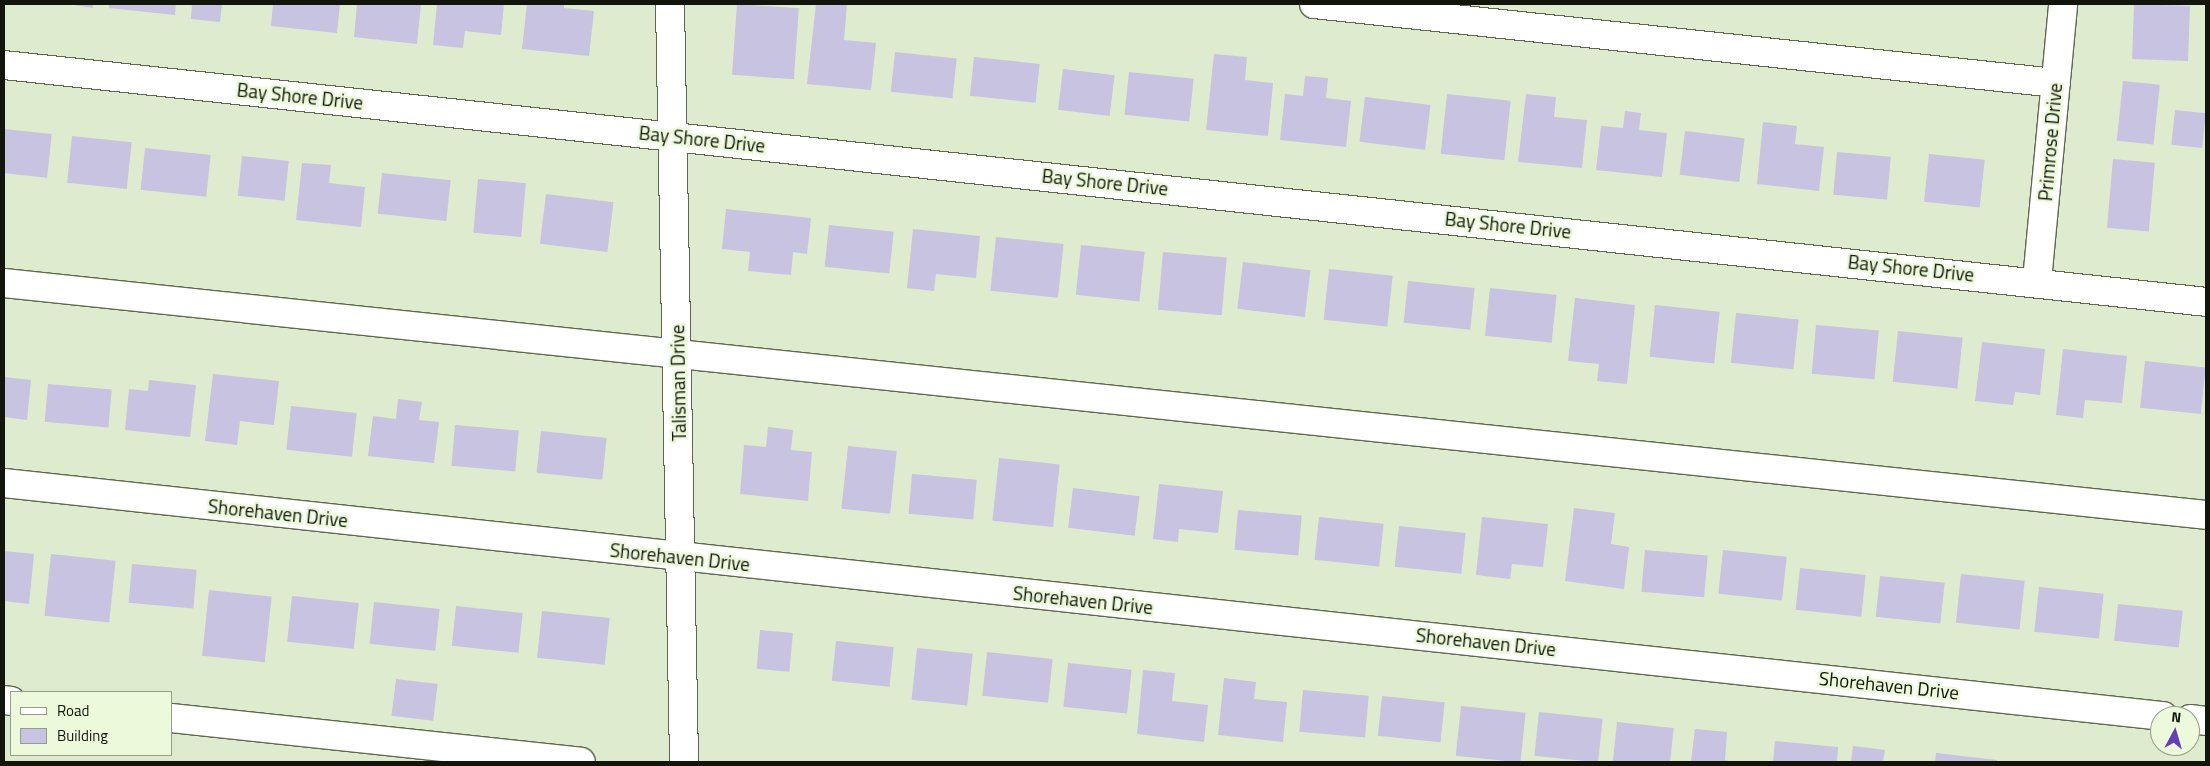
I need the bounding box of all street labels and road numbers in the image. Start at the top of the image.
street label: Bay Shore Drive [236,78,364,114]
street label: Primrose Drive [2033,82,2067,202]
street label: Bay Shore Drive [638,121,766,157]
street label: Bay Shore Drive [1041,164,1169,200]
street label: Bay Shore Drive [1444,207,1572,243]
street label: Bay Shore Drive [1847,250,1975,286]
street label: Talisman Drive [666,325,690,441]
street label: Shorehaven Drive [207,494,349,532]
street label: Shorehaven Drive [609,538,751,576]
street label: Shorehaven Drive [1012,581,1154,619]
street label: Shorehaven Drive [1415,623,1557,661]
street label: Shorehaven Drive [1818,666,1960,704]

